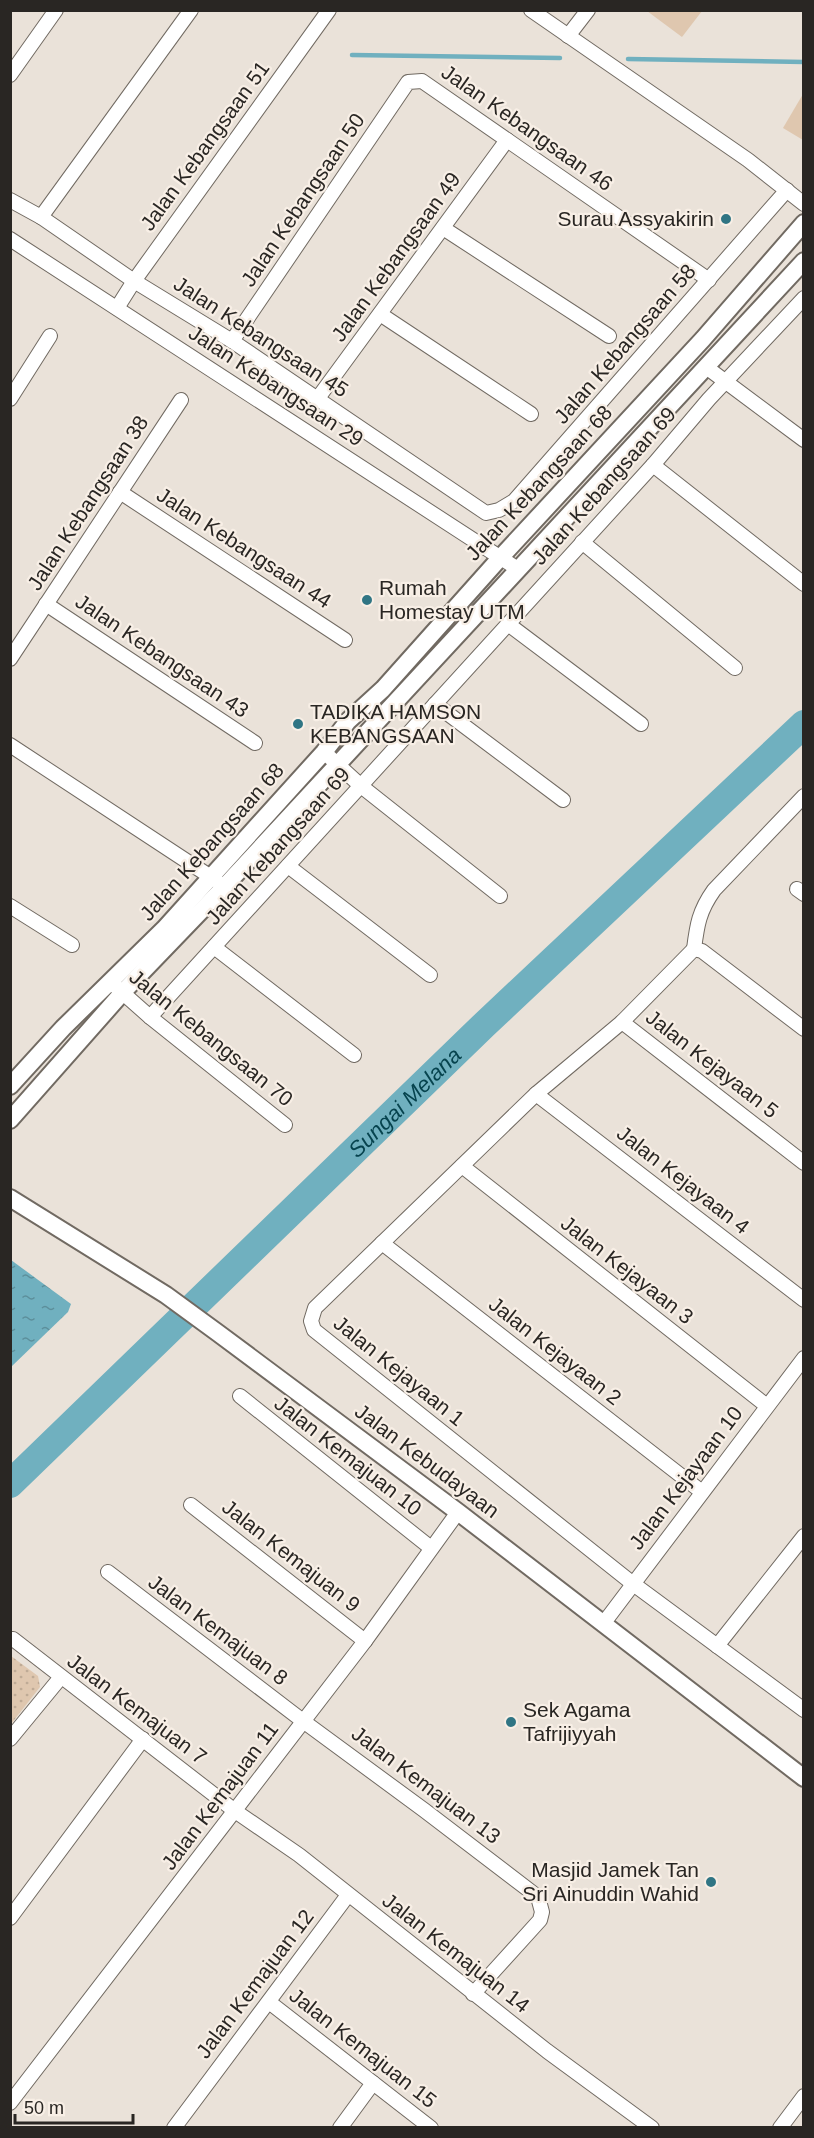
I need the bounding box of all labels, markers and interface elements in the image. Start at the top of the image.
street label: Jalan Kebangsaan 51 [136,57,274,235]
street label: Jalan Kebangsaan 46 [437,60,617,195]
street label: Jalan Kebangsaan 50 [236,109,369,290]
street label: Jalan Kebangsaan 49 [327,168,465,346]
place label: Surau Assyakirin [558,207,714,230]
marker: Surau Assyakirin [719,212,733,226]
street label: Jalan Kebangsaan 58 [549,259,700,428]
street label: Jalan Kebangsaan 45 [170,272,353,402]
street label: Jalan Kebangsaan 29 [185,321,368,451]
street label: Jalan Kebangsaan 68 [461,401,616,565]
street label: Jalan Kebangsaan 69 [527,402,680,569]
street label: Jalan Kebangsaan 38 [23,411,153,594]
street label: Jalan Kebangsaan 44 [153,483,336,613]
place label: Rumah Homestay UTM [379,576,525,623]
street label: Jalan Kebangsaan 43 [72,589,253,722]
marker: Rumah Homestay UTM [360,593,374,607]
place label: TADIKA HAMSON KEBANGSAAN [310,700,481,747]
marker: TADIKA HAMSON KEBANGSAAN [291,717,305,731]
street label: Jalan Kebangsaan 68 [135,758,288,925]
street label: Jalan Kebangsaan 69 [201,762,354,929]
street label: Jalan Kebangsaan 70 [125,965,297,1110]
street label: Jalan Kejayaan 5 [642,1005,783,1122]
water label: Sungai Melana [343,1042,466,1163]
street label: Jalan Kejayaan 4 [613,1121,754,1238]
street label: Jalan Kejayaan 3 [557,1211,698,1328]
street label: Jalan Kejayaan 2 [485,1292,626,1409]
street label: Jalan Kejayaan 1 [329,1311,469,1430]
street label: Jalan Kemajuan 10 [270,1391,426,1520]
street label: Jalan Kebudayaan [351,1399,504,1522]
street label: Jalan Kejayaan 10 [624,1402,747,1554]
street label: Jalan Kemajuan 9 [218,1495,365,1616]
street label: Jalan Kemajuan 8 [144,1570,292,1689]
street label: Jalan Kemajuan 7 [63,1649,211,1768]
place label: Sek Agama Tafrijiyyah [523,1698,631,1745]
marker: Sek Agama Tafrijiyyah [504,1715,518,1729]
street label: Jalan Kemajuan 11 [157,1718,282,1874]
street label: Jalan Kemajuan 13 [348,1721,505,1848]
place label: Masjid Jamek Tan Sri Ainuddin Wahid [522,1858,699,1905]
marker: Masjid Jamek Tan Sri Ainuddin Wahid [704,1875,718,1889]
street label: Jalan Kemajuan 14 [378,1888,534,2017]
street label: Jalan Kemajuan 12 [191,1905,318,2062]
street label: Jalan Kemajuan 15 [285,1983,441,2112]
scale bar [15,2087,134,2125]
text: 50 m [24,2098,64,2118]

